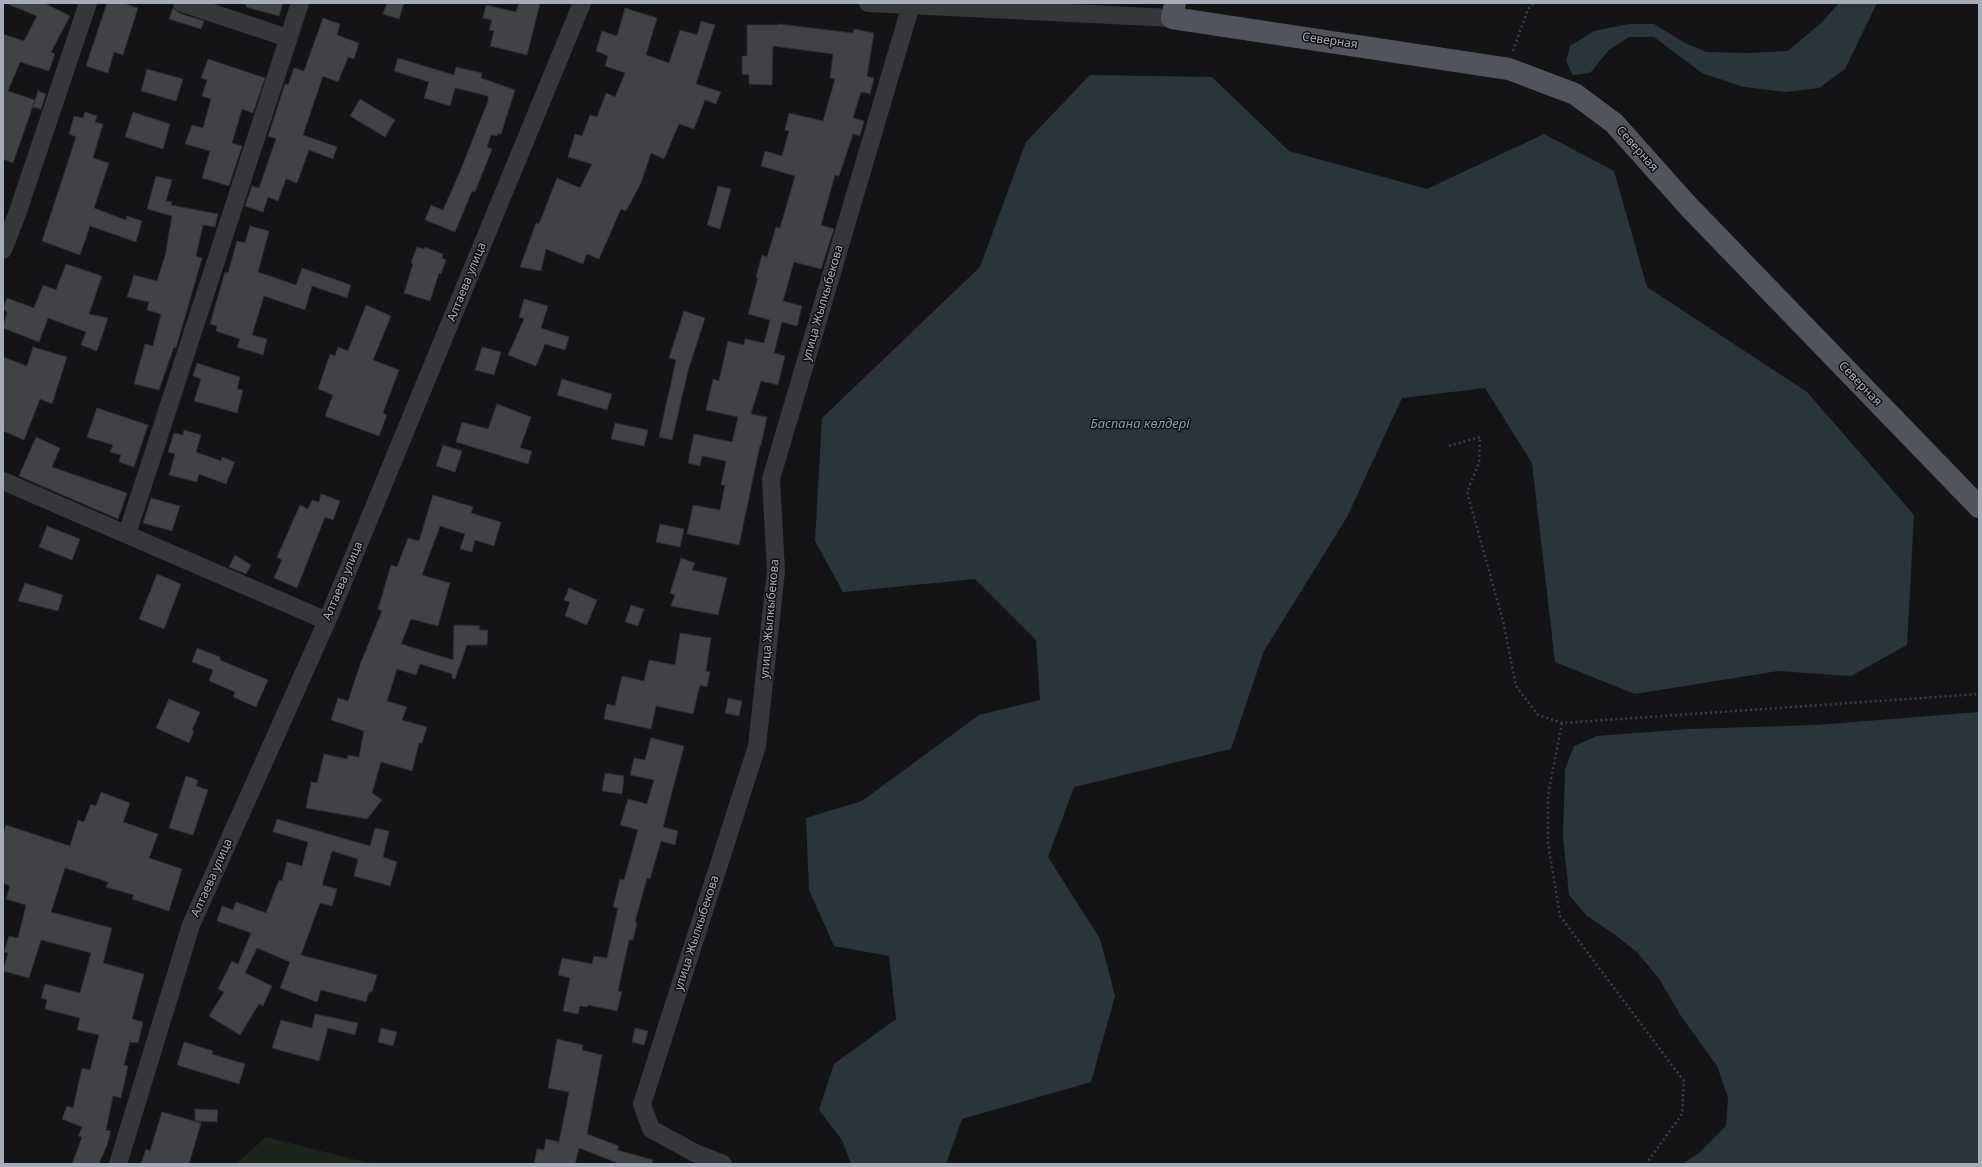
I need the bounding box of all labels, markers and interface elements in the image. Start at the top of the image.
street label: Северная [1301,30,1359,52]
street label: Северная [1613,123,1661,175]
street label: Алтаева улица [445,240,489,324]
street label: улица Жылкыбекова [800,243,846,363]
street label: Северная [1835,359,1885,409]
water label: Баспана көлдері [1090,416,1190,432]
street label: Алтаева улица [320,539,366,623]
street label: улица Жылкыбекова [758,559,782,679]
street label: Алтаева улица [188,837,236,919]
street label: улица Жылкыбекова [672,874,722,992]

